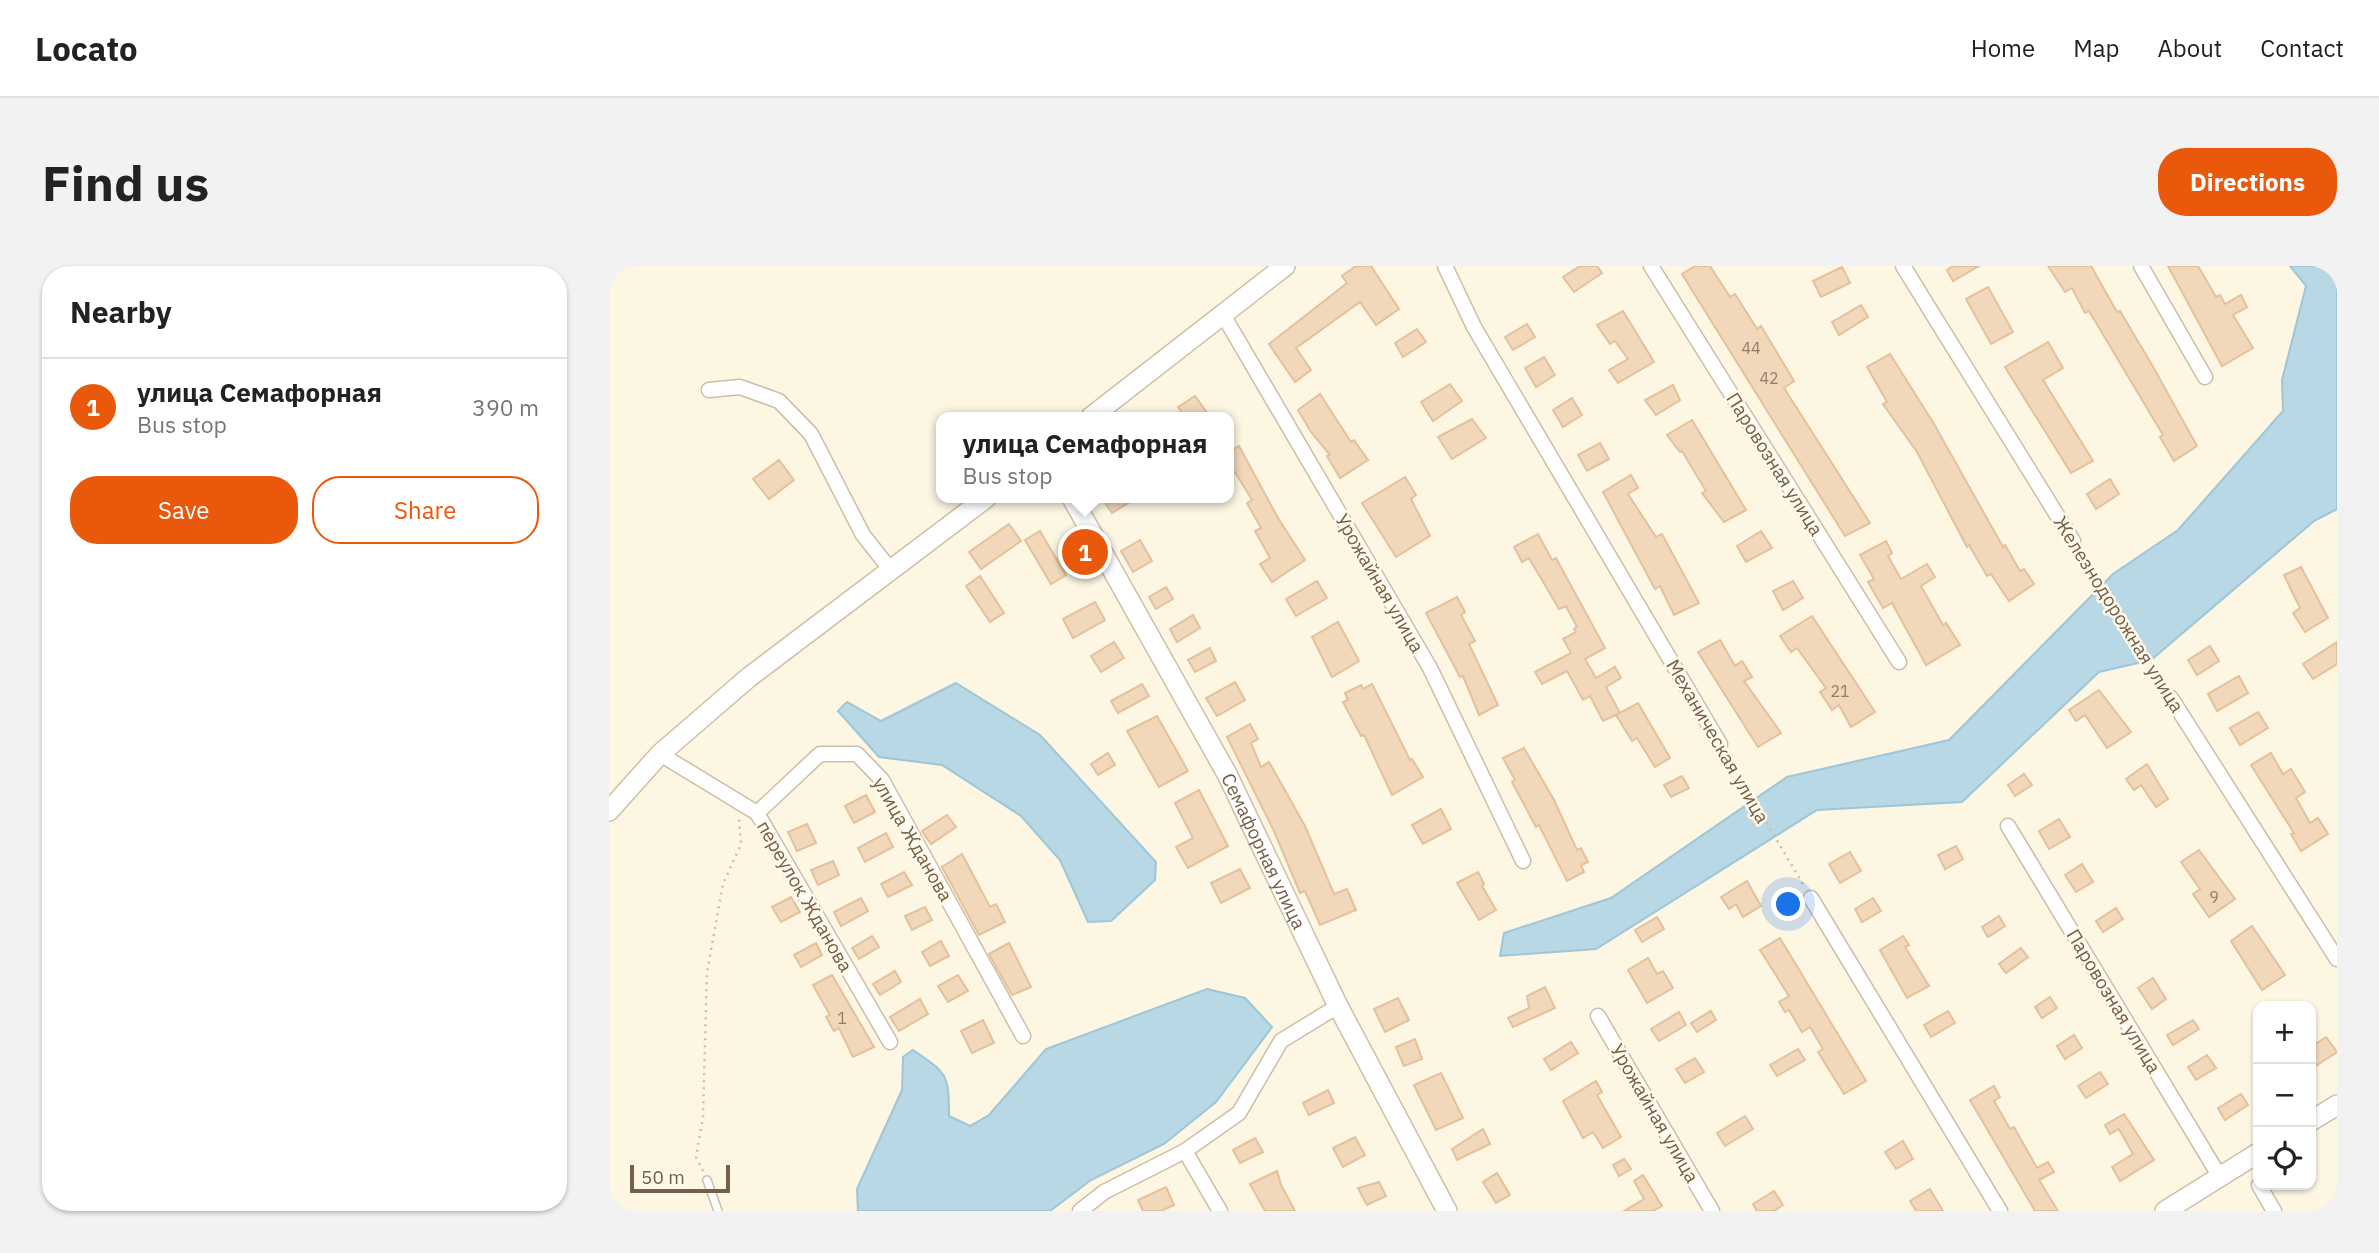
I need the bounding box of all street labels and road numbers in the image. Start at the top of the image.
street label: Паровозная улица [1721,388,1829,540]
street label: Урожайная улица [1331,509,1429,657]
street label: Железнодорожная улица [2049,511,2189,717]
street label: Механическая улица [1661,655,1775,827]
street label: Семафорная улица [1216,769,1311,933]
street label: улица Жданова [868,772,958,906]
street label: переулок Жданова [752,816,858,976]
street label: Паровозная улица [2061,924,2167,1078]
street label: Урожайная улица [1606,1039,1704,1187]

